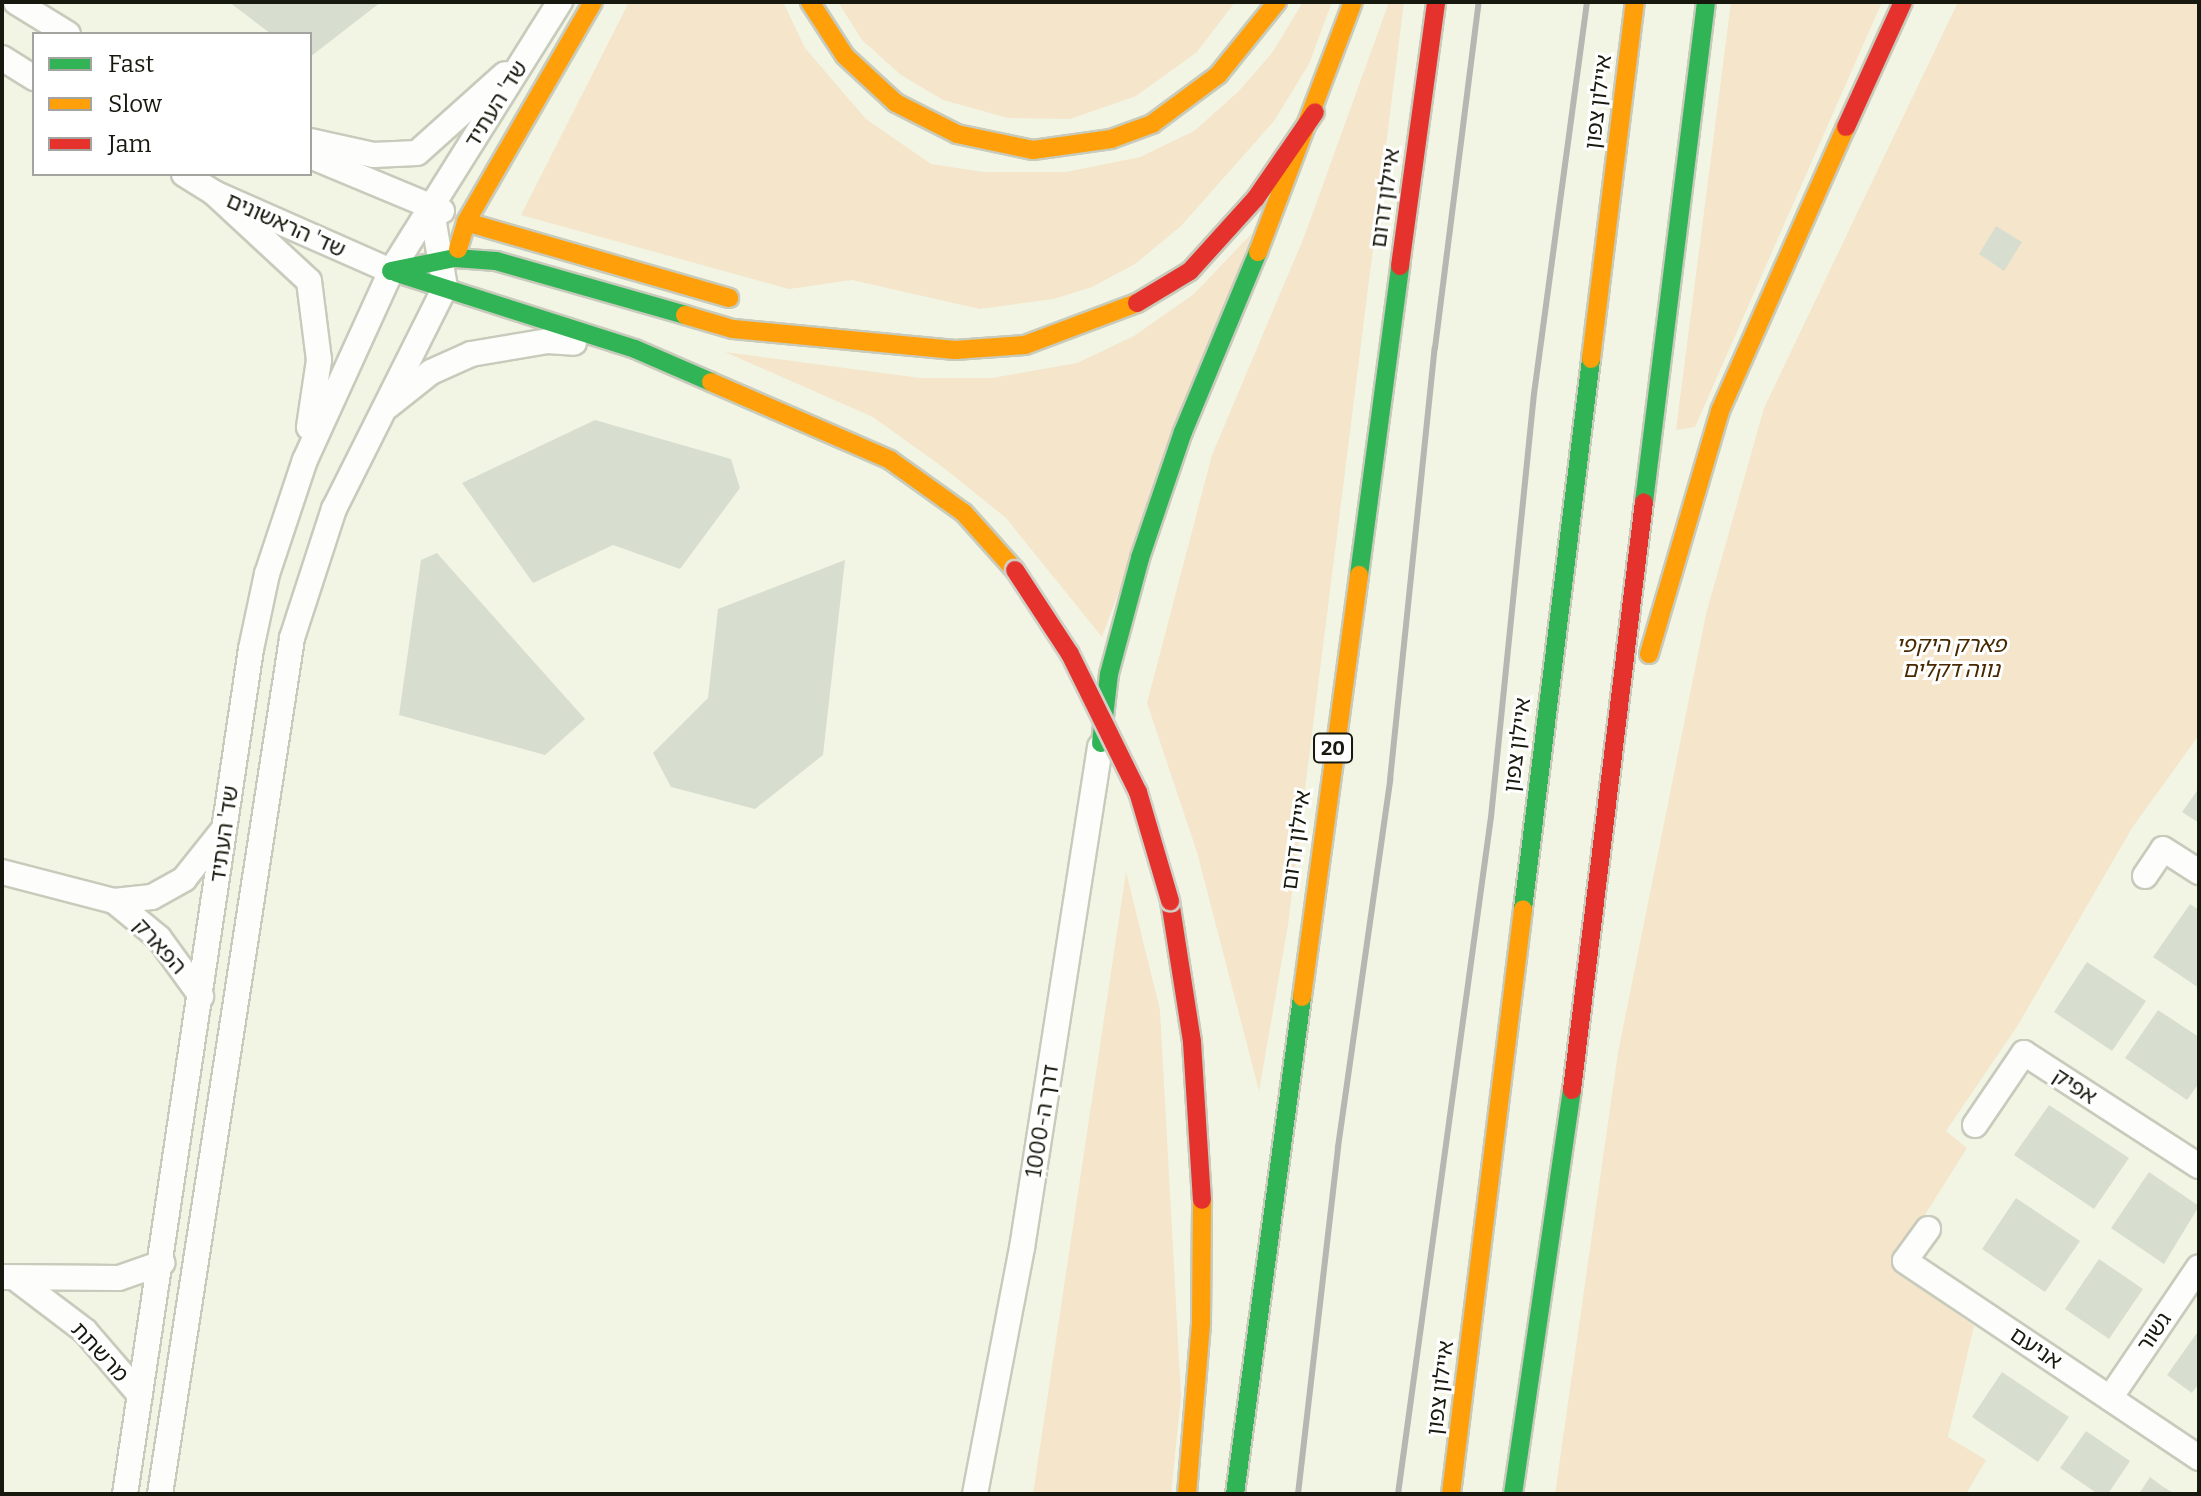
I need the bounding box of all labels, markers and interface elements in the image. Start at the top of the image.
legend [32,32,312,176]
text: Fast [108,50,154,78]
street label: איילון צפון [1579,53,1617,151]
street label: שד' העתיד [459,56,533,152]
text: Slow [108,90,162,118]
text: Jam [108,130,151,158]
street label: איילון דרום [1365,147,1405,249]
street label: שד' הראשונים [222,187,350,263]
park label: פארק היקפי נווה דקלים [1896,631,2006,682]
street label: איילון צפון [1498,696,1536,794]
road number: 20 [1313,732,1353,764]
street label: שד' העתיד [204,784,244,884]
street label: איילון דרום [1276,789,1316,891]
street label: הפארק [128,913,192,979]
street label: אפיק [2048,1062,2102,1110]
street label: דרך ה-1000 [1020,1063,1064,1179]
street label: גשור [2131,1307,2177,1357]
street label: מרשתת [66,1317,134,1387]
street label: אניעם [2005,1321,2067,1375]
street label: איילון צפון [1421,1339,1459,1437]

